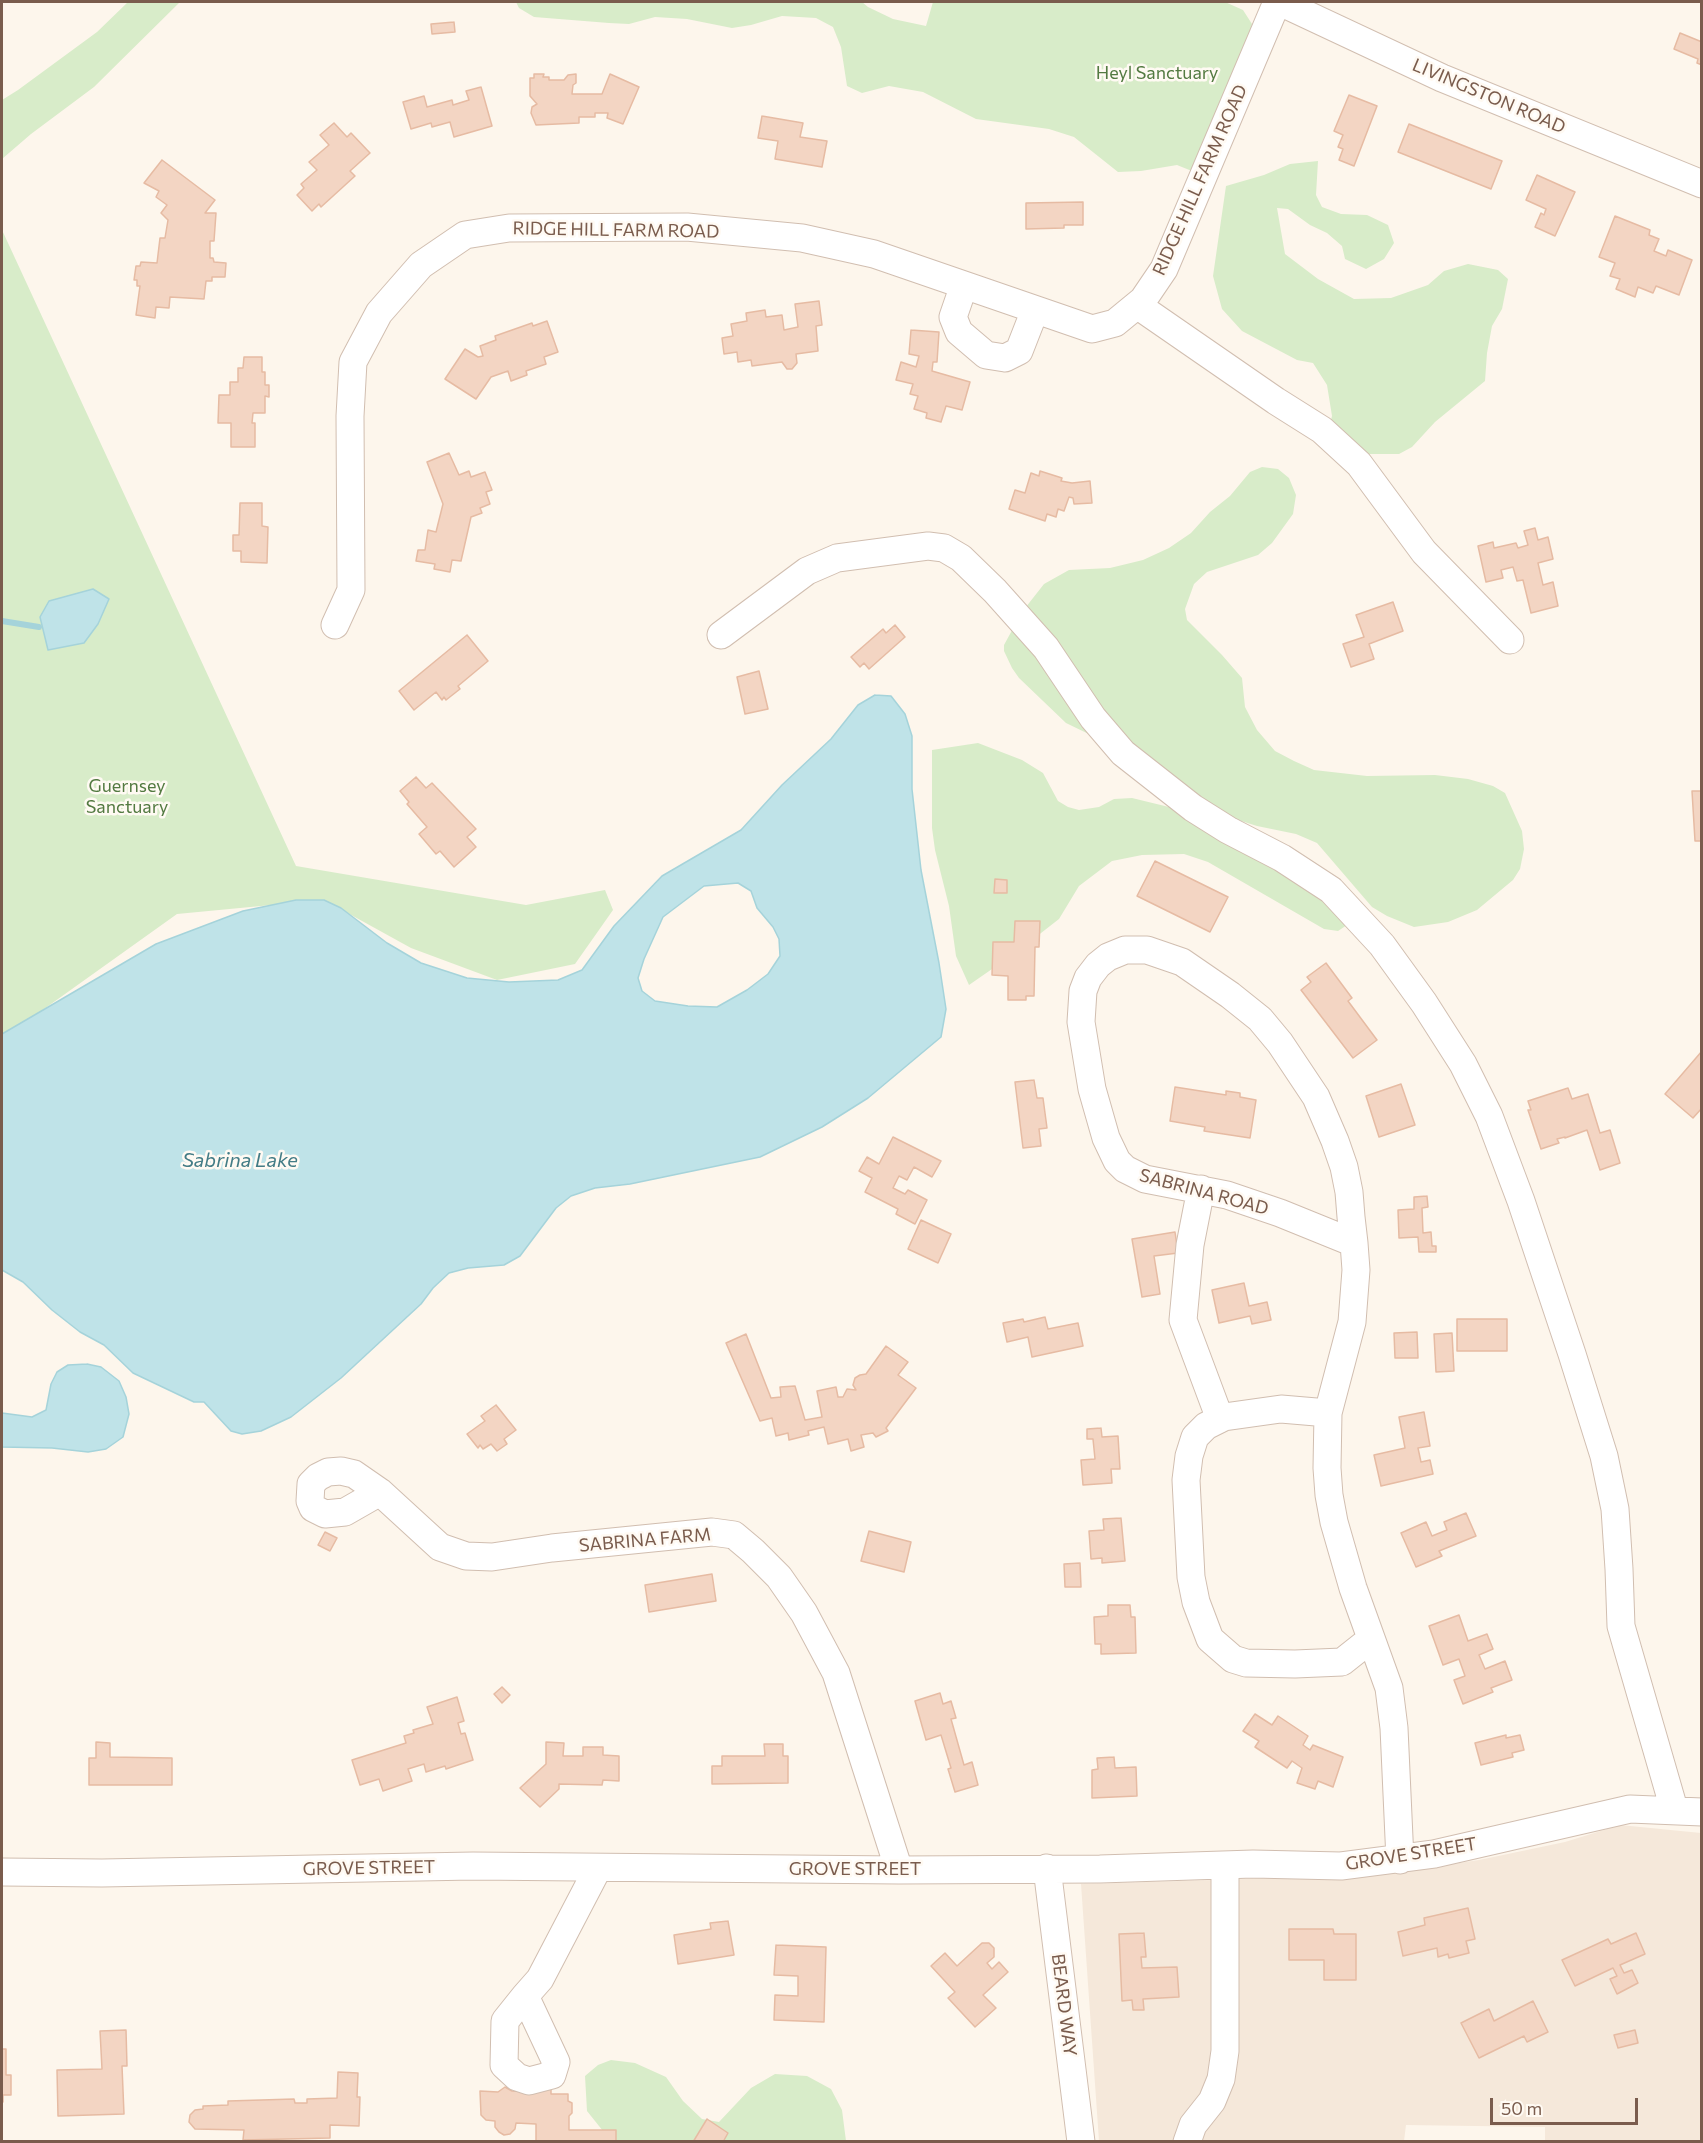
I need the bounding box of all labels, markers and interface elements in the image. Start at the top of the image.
street label: LIVINGSTON ROAD [1409,54,1569,138]
park label: Heyl Sanctuary [1096,62,1218,84]
street label: RIDGE HILL FARM ROAD [1148,81,1252,279]
street label: RIDGE HILL FARM ROAD [513,217,719,243]
park label: Guernsey Sanctuary [86,775,168,818]
water label: Sabrina Lake [182,1148,298,1172]
street label: SABRINA ROAD [1137,1164,1271,1220]
street label: SABRINA FARM [578,1523,712,1557]
street label: GROVE STREET [1344,1833,1478,1875]
street label: GROVE STREET [303,1856,435,1880]
street label: GROVE STREET [789,1858,921,1880]
street label: BEARD WAY [1047,1953,1081,2057]
scale bar [1493,2086,1642,2124]
text: 50 m [1501,2097,1542,2119]

